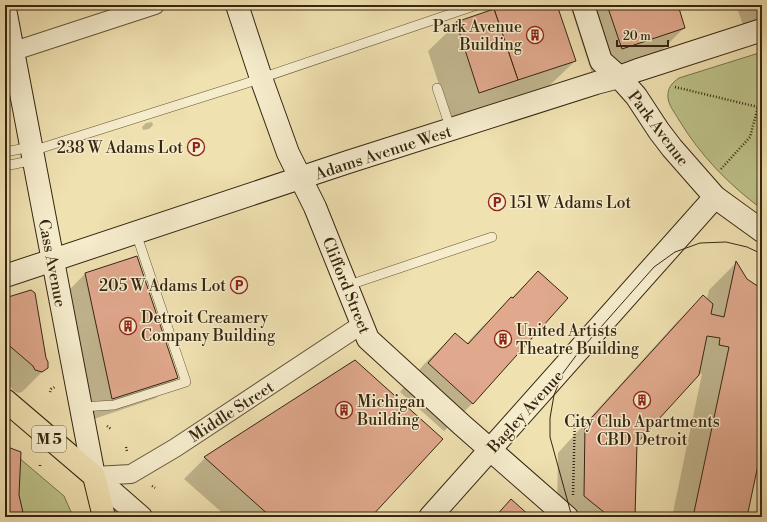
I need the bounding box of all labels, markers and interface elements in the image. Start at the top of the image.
place label: Park Avenue Building [433,17,523,55]
scale bar [617,22,668,48]
building icon: Park Avenue Building [525,25,545,45]
text: 20 m [623,29,651,44]
street label: Park Avenue [623,87,693,170]
street label: Adams Avenue West [311,121,455,185]
parking icon: 238 W Adams Lot [186,137,206,157]
place label: 238 W Adams Lot [57,138,183,158]
parking icon: 151 W Adams Lot [487,192,507,212]
place label: 151 W Adams Lot [510,193,631,213]
street label: Cass Avenue [34,218,70,309]
street label: Clifford Street [318,234,375,337]
parking icon: 205 W Adams Lot [229,275,249,295]
place label: 205 W Adams Lot [99,276,226,296]
place label: Detroit Creamery Company Building [141,308,276,346]
building icon: Detroit Creamery Company Building [118,316,138,336]
place label: United Artists Theatre Building [516,321,640,359]
building icon: United Artists Theatre Building [493,329,513,349]
street label: Bagley Avenue [483,366,568,458]
street label: Middle Street [185,377,278,447]
building icon: City Club Apartments CBD Detroit [632,390,652,410]
place label: Michigan Building [356,392,426,430]
building icon: Michigan Building [334,400,354,420]
place label: City Club Apartments CBD Detroit [564,412,720,450]
road number: M 5 [32,426,66,452]

